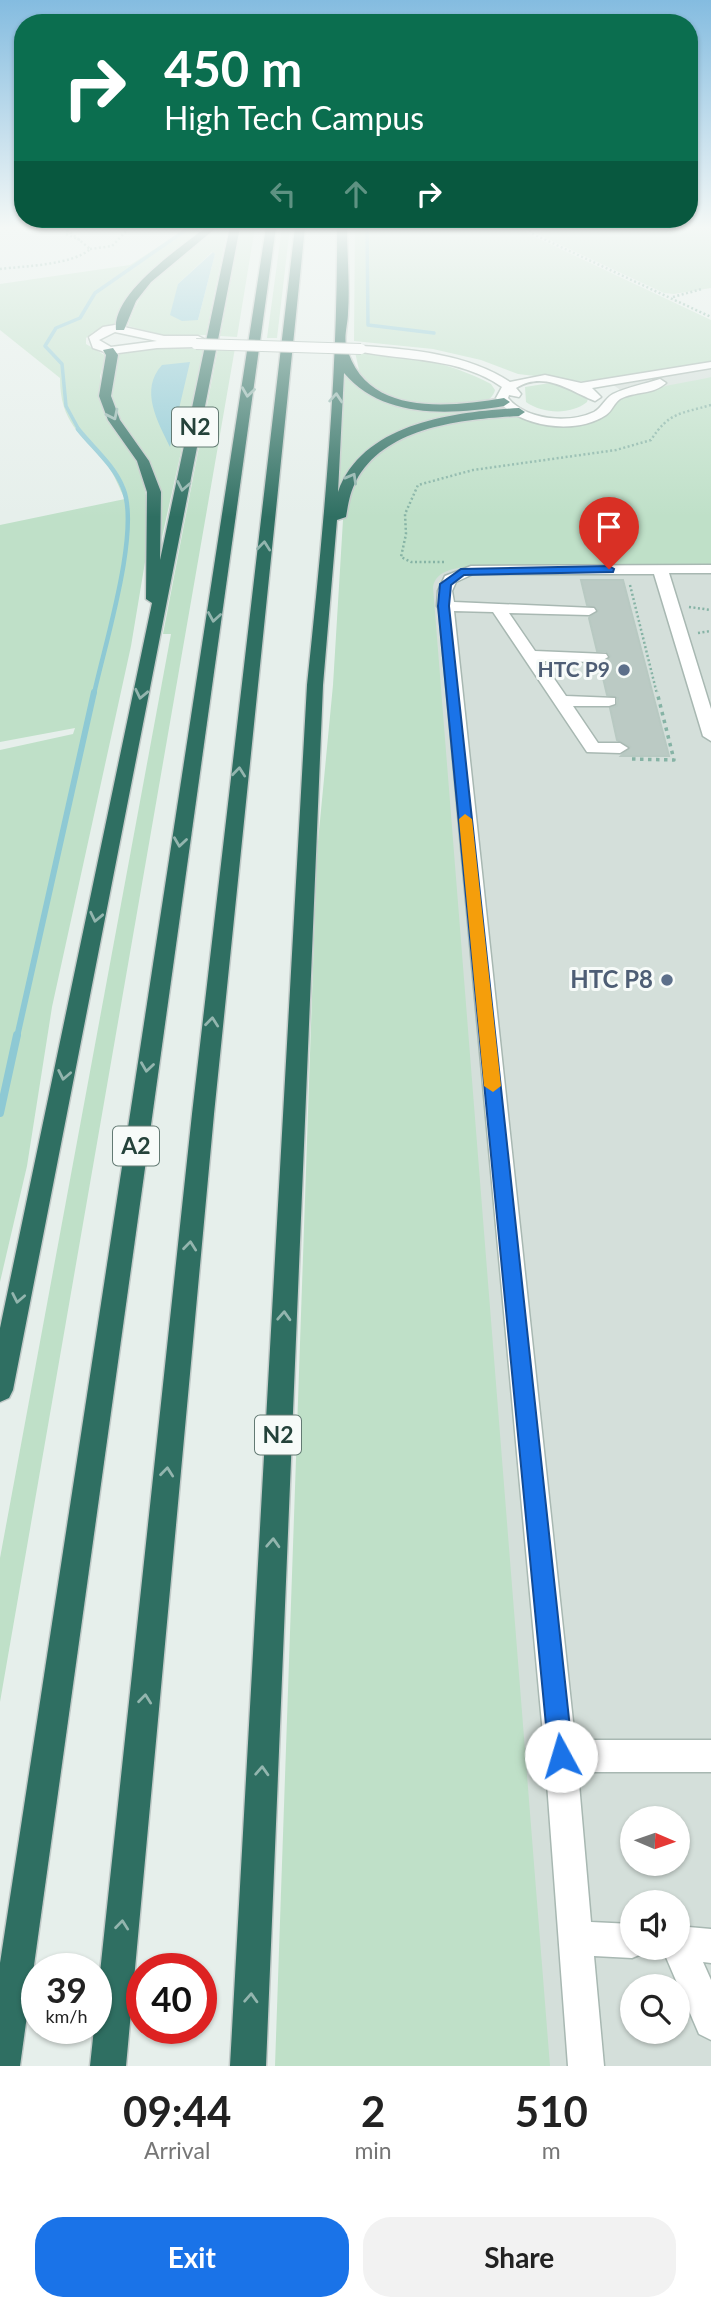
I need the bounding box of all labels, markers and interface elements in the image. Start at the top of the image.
text: 450 m [164,39,302,97]
icon: right [49,42,140,133]
text: High Tech Campus [164,98,424,137]
icon: left [264,175,302,213]
icon: ahead [337,175,375,213]
icon: right [410,175,448,213]
one-way arrow [240,386,255,398]
one-way arrow [328,392,343,403]
one-way arrow [105,408,119,420]
road number: N2 [172,408,218,446]
one-way arrow [344,472,357,485]
one-way arrow [177,480,192,492]
pin [579,497,639,569]
icon: arrive [590,508,628,546]
one-way arrow [256,540,271,551]
one-way arrow [207,611,222,623]
place label: HTC P9 [538,656,610,681]
marker: HTC P9 [616,662,632,678]
one-way arrow [135,688,150,700]
one-way arrow [232,766,247,778]
one-way arrow [173,836,188,848]
one-way arrow [89,911,104,923]
place label: HTC P8 [570,964,653,993]
marker: HTC P8 [659,972,675,988]
one-way arrow [205,1016,220,1028]
one-way arrow [140,1061,155,1073]
one-way arrow [57,1069,72,1081]
road number: A2 [113,1126,159,1166]
one-way arrow [182,1240,197,1252]
one-way arrow [12,1292,27,1304]
one-way arrow [276,1310,291,1321]
road number: N2 [255,1416,301,1454]
one-way arrow [160,1466,175,1478]
one-way arrow [265,1538,280,1549]
one-way arrow [137,1693,152,1704]
position arrow [524,1719,598,1793]
one-way arrow [254,1765,269,1776]
north arrow [620,1806,690,1876]
map controls [620,1806,690,2044]
button: sound [620,1890,690,1960]
one-way arrow [114,1919,129,1930]
speed limit sign: 40 [126,1953,217,2044]
text: 39 [46,1968,87,2010]
button: search [620,1974,690,2044]
one-way arrow [244,1992,259,2003]
text: km/h [45,2005,88,2027]
text: 09:44 [123,2086,231,2136]
text: 2 [361,2086,385,2136]
text: 510 [515,2086,588,2136]
text: Arrival [144,2136,210,2164]
text: min [354,2136,392,2164]
text: m [542,2136,561,2164]
button: Exit [35,2217,349,2297]
button: Share [363,2217,676,2297]

